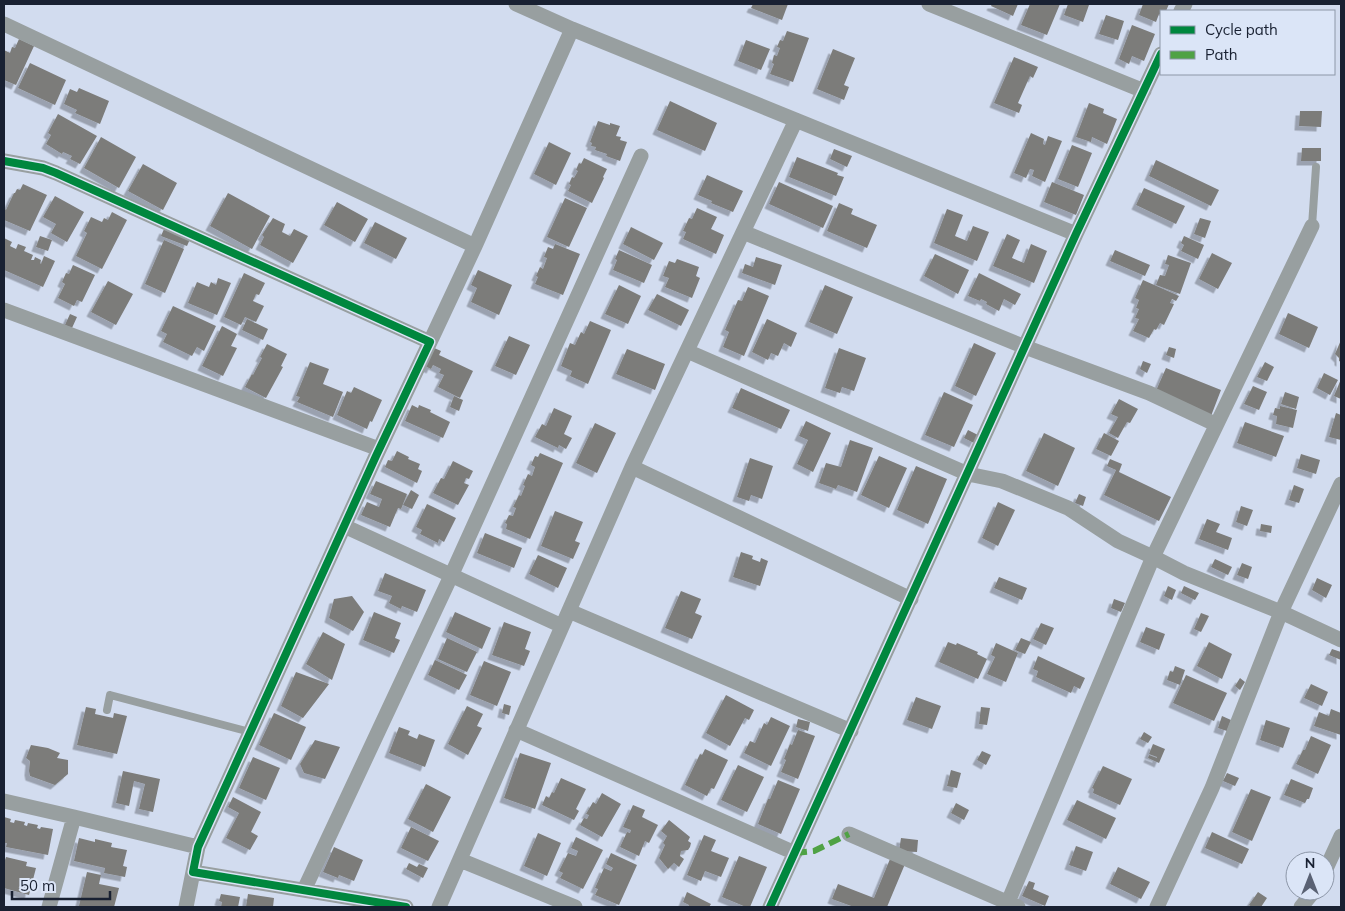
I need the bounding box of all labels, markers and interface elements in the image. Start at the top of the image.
legend [1160,10,1335,75]
text: Cycle path [1205,20,1278,39]
text: Path [1205,45,1237,64]
north arrow [1285,851,1335,901]
text: N [1305,854,1315,872]
scale bar [12,868,110,900]
text: 50 m [20,876,55,895]

